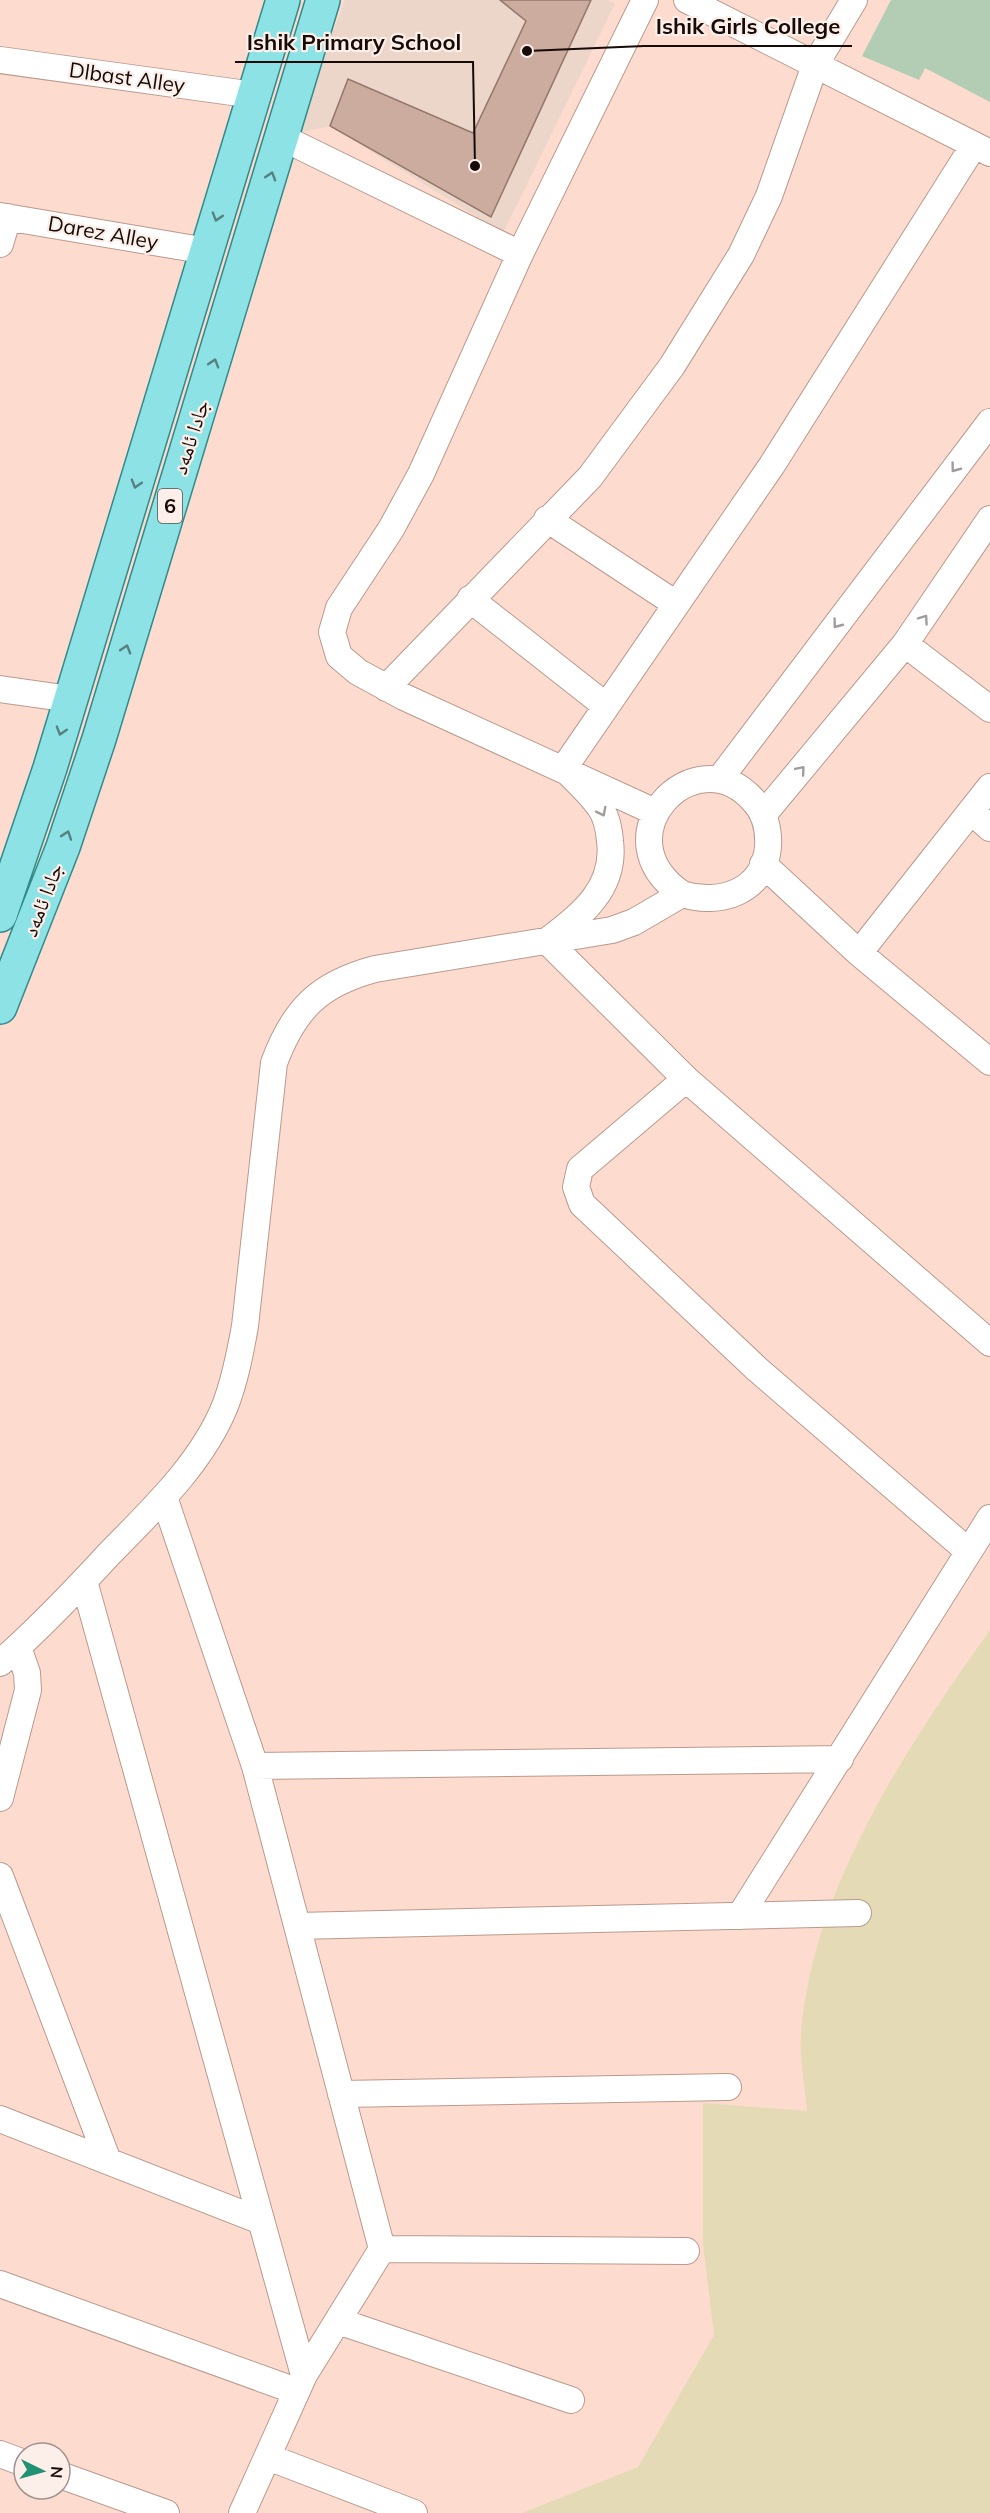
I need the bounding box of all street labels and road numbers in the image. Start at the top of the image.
street label: Dlbast Alley [67,56,187,98]
street label: Darez Alley [46,210,160,254]
street label: جادا ئامەد [166,396,214,477]
road number: 6 [158,489,182,523]
street label: جادا ئامەد [16,859,68,940]

